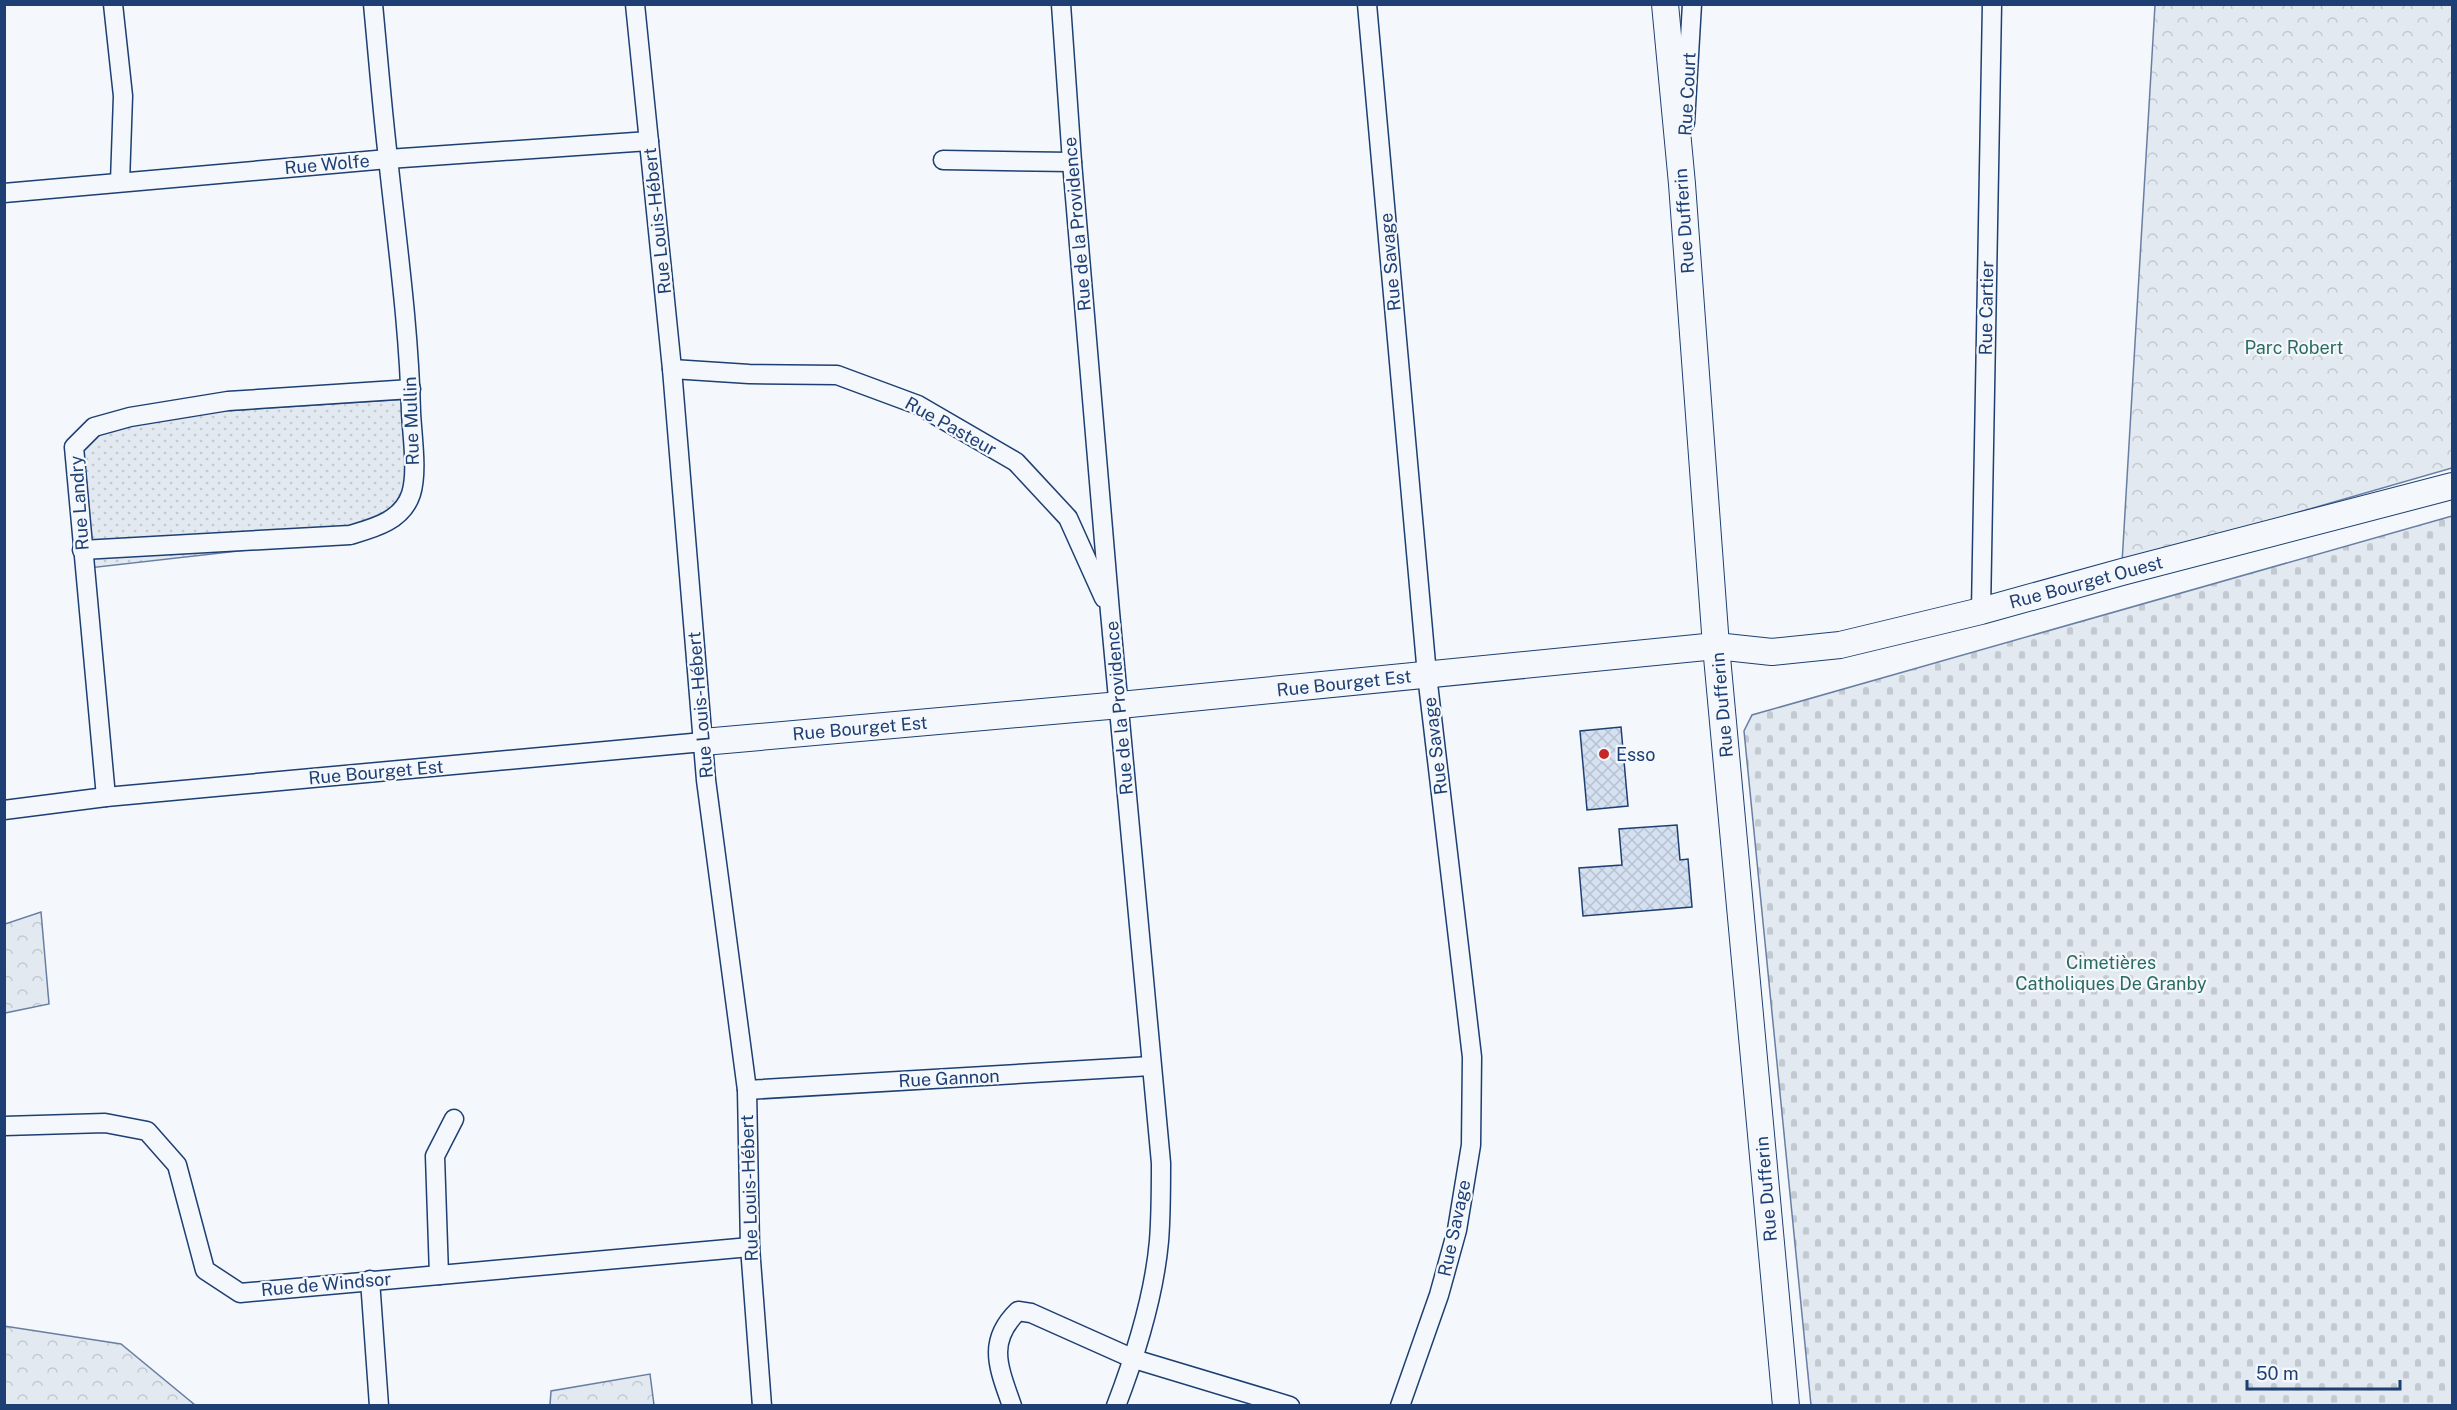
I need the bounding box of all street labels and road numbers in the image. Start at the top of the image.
street label: Rue Court [1674,52,1700,136]
street label: Rue de la Providence [1059,136,1095,312]
street label: Rue Louis-Hébert [639,147,675,295]
street label: Rue Wolfe [284,150,370,178]
street label: Rue Dufferin [1670,168,1698,274]
street label: Rue Savage [1375,212,1405,312]
street label: Rue Cartier [1975,261,1997,355]
street label: Rue Mullin [399,376,423,466]
street label: Rue Pasteur [902,392,1000,460]
street label: Rue Landry [65,454,93,551]
street label: Rue Bourget Ouest [2007,551,2165,613]
street label: Rue de la Providence [1101,620,1137,796]
street label: Rue Louis-Hébert [683,631,717,779]
street label: Rue Dufferin [1707,651,1737,759]
street label: Rue Bourget Est [1276,665,1412,701]
street label: Rue Savage [1419,696,1451,796]
street label: Rue Bourget Est [792,712,928,744]
street label: Rue Bourget Est [308,756,444,788]
street label: Rue Gannon [898,1065,1000,1091]
street label: Rue Louis-Hébert [736,1114,762,1262]
street label: Rue Dufferin [1751,1135,1781,1243]
street label: Rue Savage [1433,1178,1475,1278]
street label: Rue de Windsor [260,1268,392,1300]

